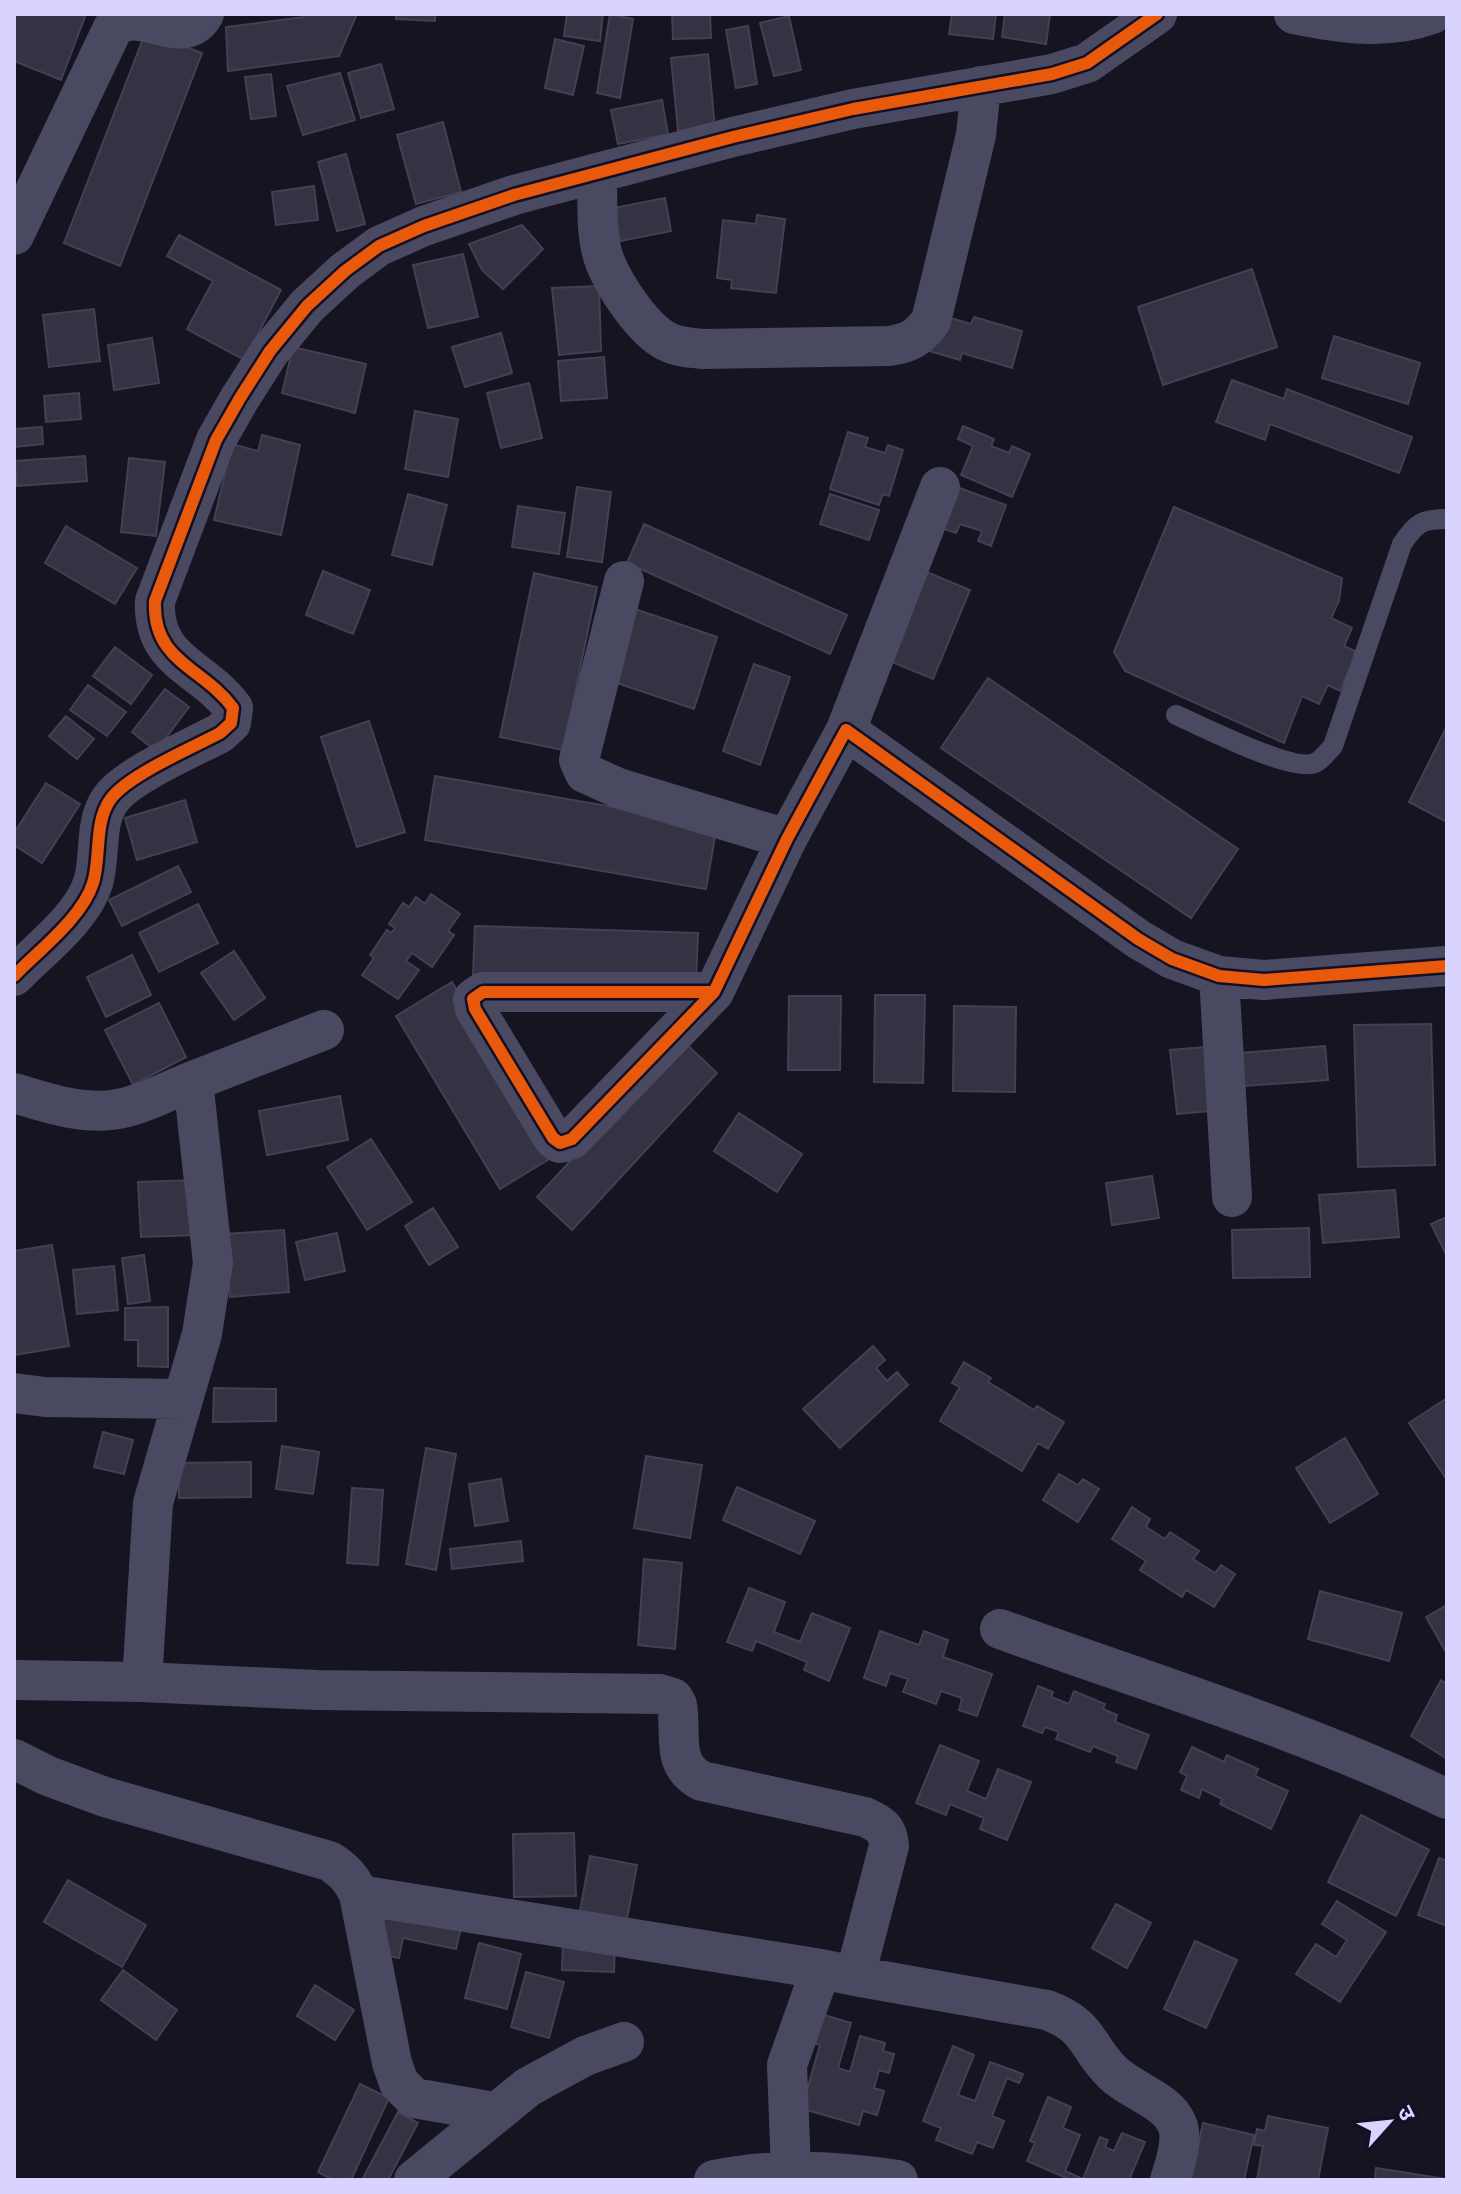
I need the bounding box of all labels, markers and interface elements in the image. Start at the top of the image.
north arrow [1349,2082,1429,2162]
text: उ [1392,2101,1423,2126]

